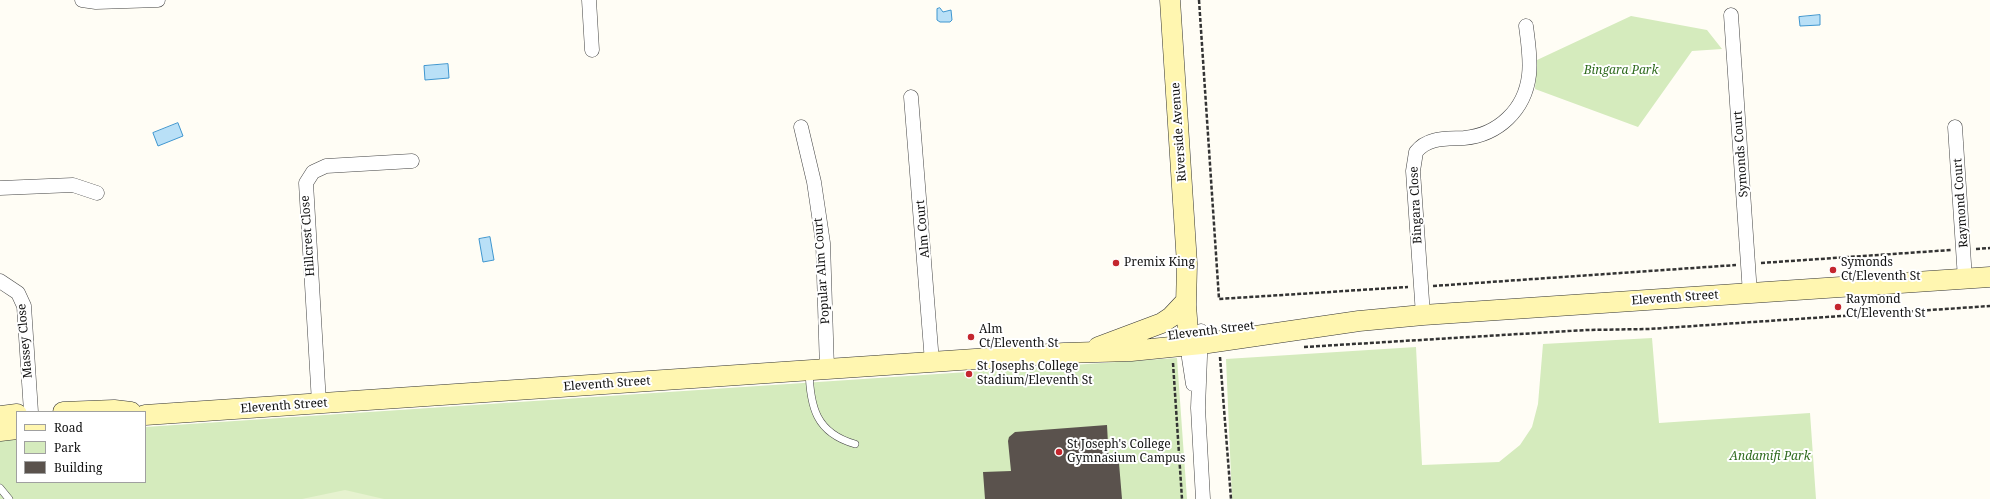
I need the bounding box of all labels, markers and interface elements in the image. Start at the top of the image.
park label: Bingara Park [1584,64,1658,78]
street label: Riverside Avenue [1168,82,1190,182]
street label: Symonds Court [1731,110,1751,198]
street label: Raymond Court [1951,158,1971,248]
street label: Bingara Close [1407,166,1425,244]
street label: Hillcrest Close [298,195,318,277]
street label: Alm Court [913,199,933,259]
street label: Popular Alm Court [811,217,833,325]
place label: Premix King [1124,256,1195,270]
place label: Symonds Ct/Eleventh St [1841,256,1920,284]
marker: Premix King [1111,258,1121,268]
marker: Symonds Ct/Eleventh St [1828,265,1838,275]
street label: Eleventh Street [1631,288,1719,308]
place label: Raymond Ct/Eleventh St [1846,293,1925,321]
marker: Raymond Ct/Eleventh St [1833,302,1843,312]
street label: Massey Close [15,303,35,379]
street label: Eleventh Street [1167,319,1255,343]
place label: Alm Ct/Eleventh St [979,323,1058,351]
marker: Alm Ct/Eleventh St [966,332,976,342]
place label: St Josephs College Stadium/Eleventh St [977,360,1093,388]
marker: St Josephs College Stadium/Eleventh St [964,369,974,379]
street label: Eleventh Street [563,374,651,394]
street label: Eleventh Street [240,396,328,416]
legend [16,411,146,483]
text: Road [54,419,83,436]
place label: St Joseph's College Gymnasium Campus [1067,438,1185,466]
text: Park [54,439,81,456]
marker: St Joseph's College Gymnasium Campus [1054,447,1064,457]
park label: Andamifi Park [1729,450,1811,464]
text: Building [54,459,102,476]

